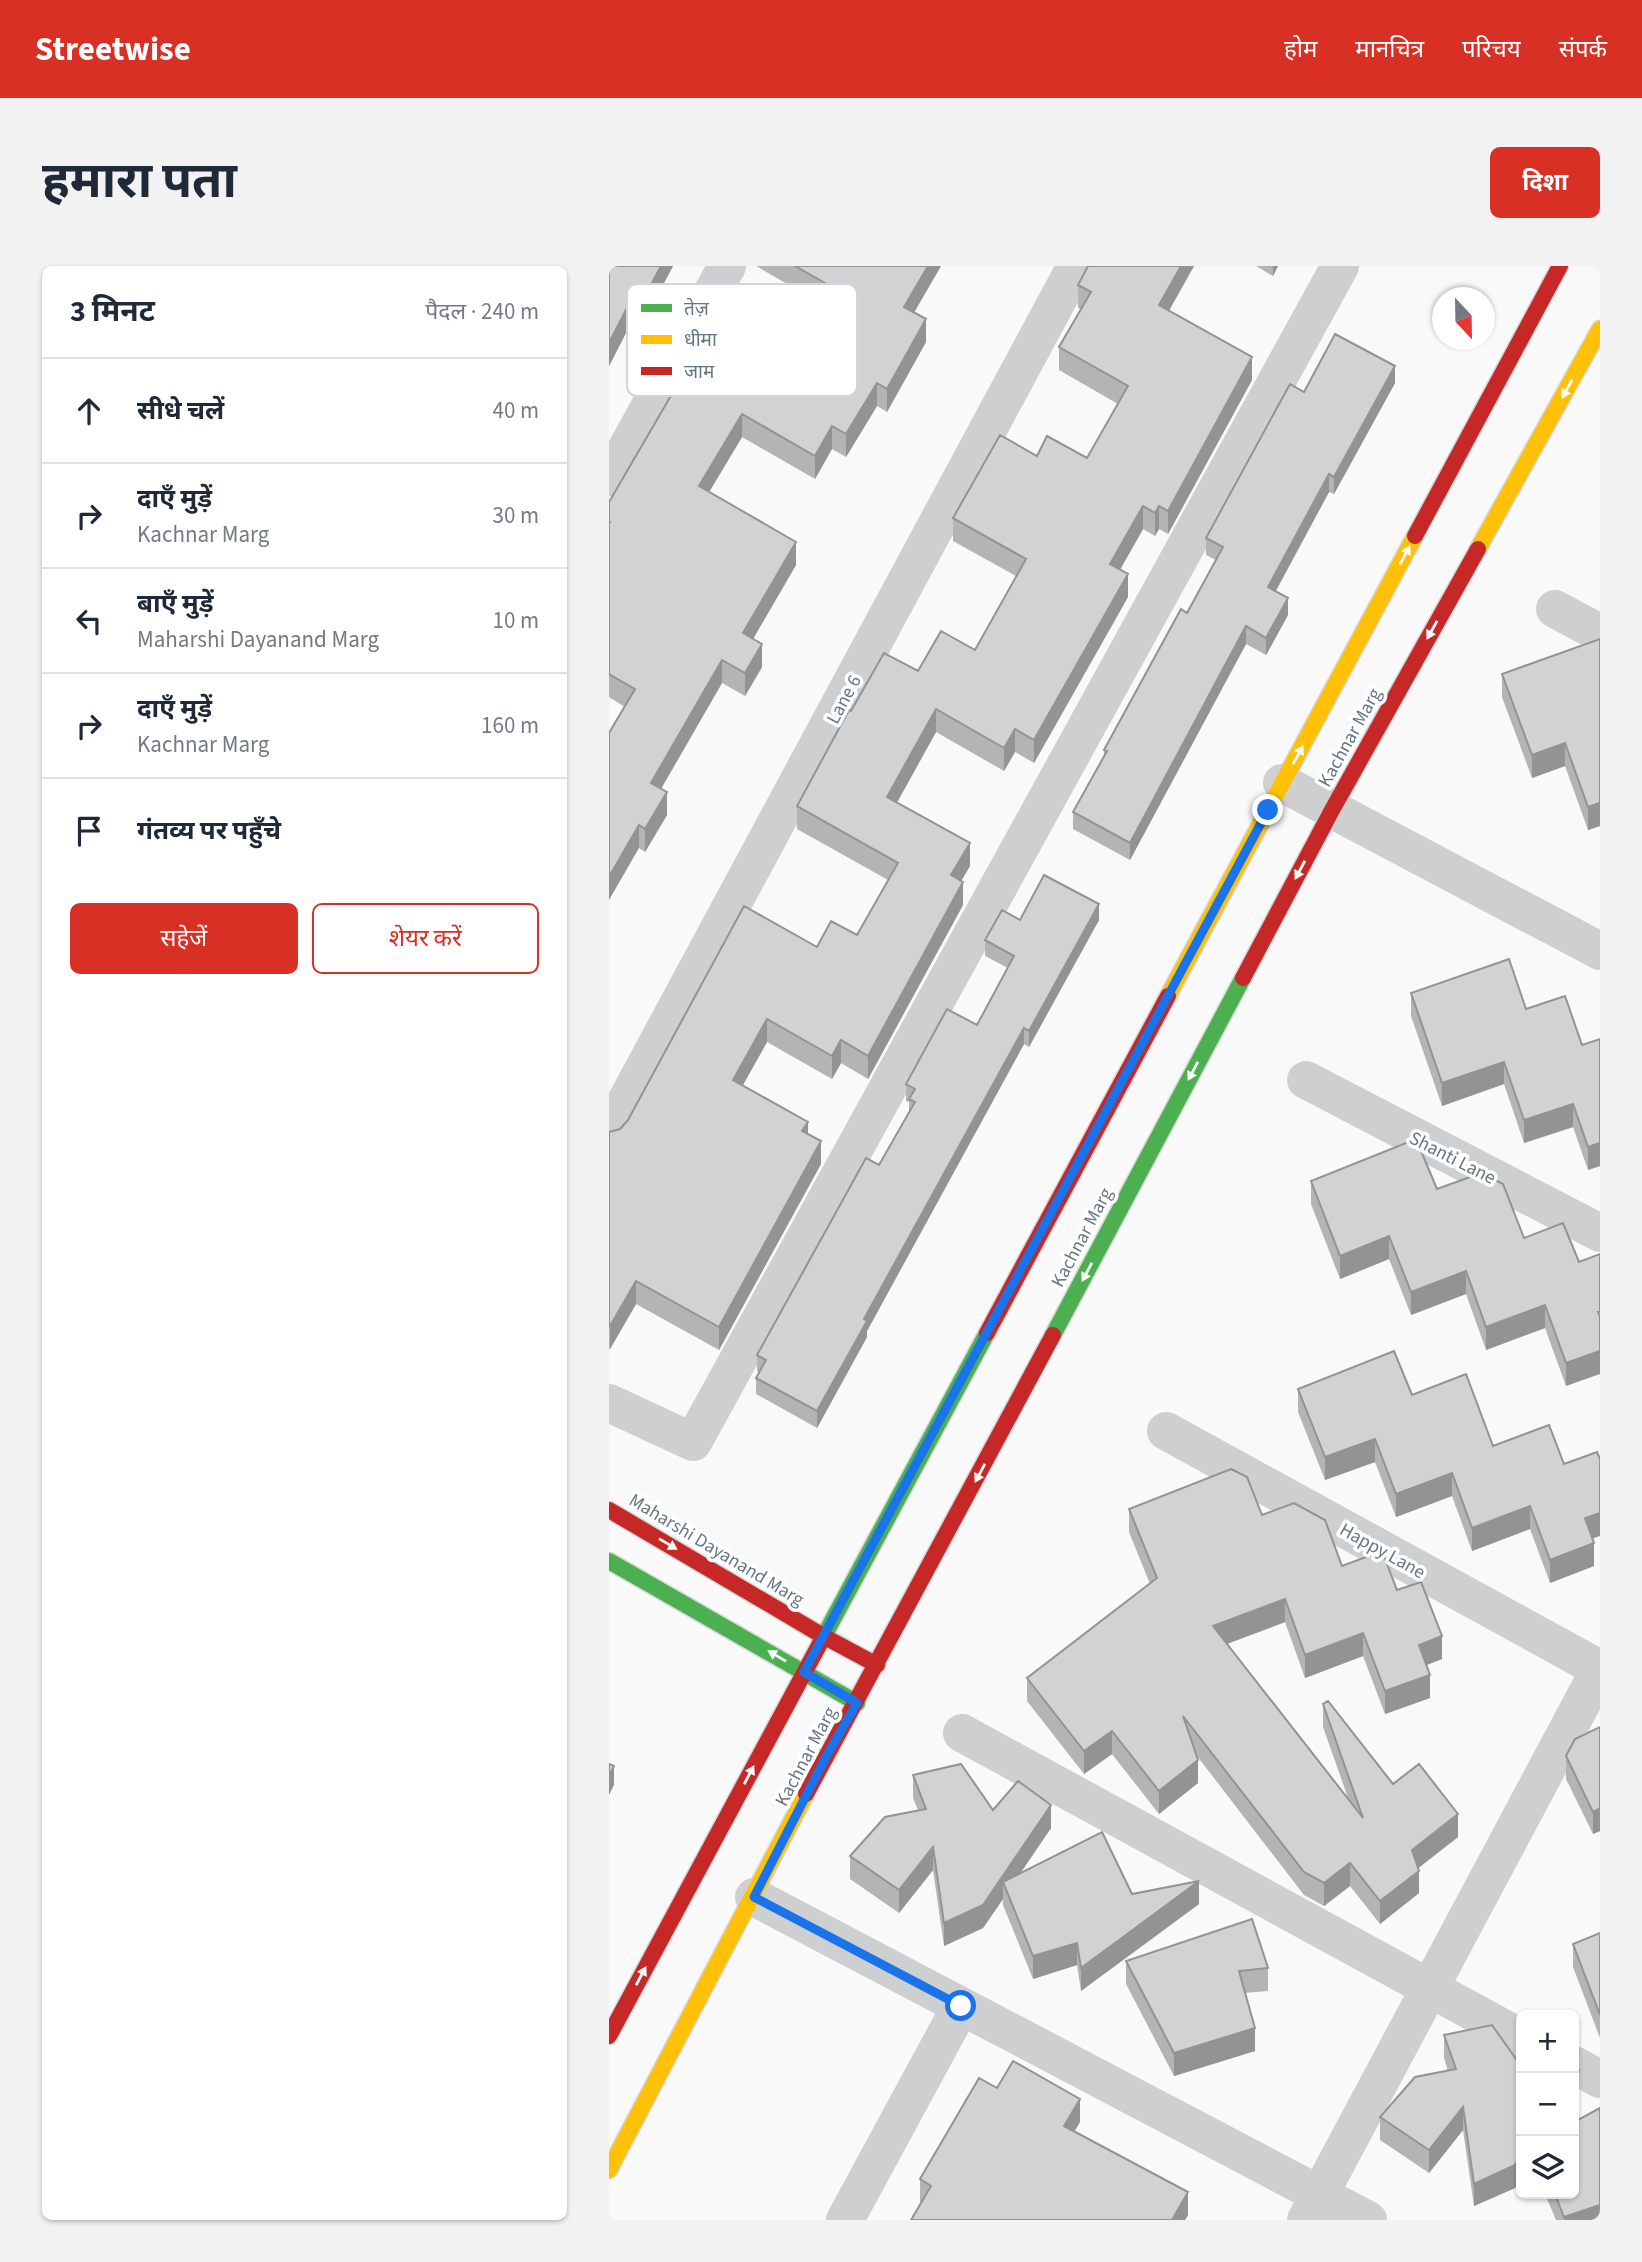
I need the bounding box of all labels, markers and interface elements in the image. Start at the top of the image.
text: Streetwise [35,26,191,73]
text: होम [1284,32,1317,67]
text: मानचित्र [1355,32,1424,67]
text: परिचय [1462,32,1521,67]
text: संपर्क [1559,32,1607,67]
text: हमारा पता [42,147,237,217]
button: दिशा [1490,147,1600,218]
legend [627,284,857,396]
north arrow [1432,287,1495,350]
text: 3 मिनट [70,290,155,333]
text: पैदल · 240 m [425,295,539,328]
text: तेज़ [684,296,710,323]
text: धीमा [684,327,718,354]
text: जाम [684,359,715,386]
one-way arrow [1561,379,1573,399]
icon: ahead [70,392,108,430]
text: सीधे चलें [137,392,224,429]
text: 40 m [492,394,539,427]
text: दाएँ मुड़ें [137,480,212,517]
icon: right [70,497,108,535]
text: 30 m [492,499,539,532]
text: Kachnar Marg [137,518,269,551]
one-way arrow [1399,544,1411,564]
text: बाएँ मुड़ें [137,585,214,622]
icon: left [70,602,108,640]
text: 10 m [492,604,539,637]
one-way arrow [1426,621,1438,640]
text: Maharshi Dayanand Marg [137,623,379,656]
street label: Lane 6 [820,670,868,729]
street label: Kachnar Marg [1312,683,1389,792]
text: दाएँ मुड़ें [137,690,212,727]
icon: right [70,707,108,745]
text: 160 m [481,709,539,742]
text: Kachnar Marg [137,728,269,761]
one-way arrow [1292,745,1304,765]
route end [1252,794,1283,825]
icon: arrive [70,812,108,850]
text: गंतव्य पर पहुँचे [137,812,281,849]
one-way arrow [1295,860,1306,880]
button: सहेजें [70,903,298,974]
button: शेयर करें [312,903,539,974]
one-way arrow [1188,1061,1199,1081]
street label: Shanti Lane [1404,1125,1500,1192]
street label: Kachnar Marg [1045,1183,1120,1292]
one-way arrow [1081,1262,1092,1282]
one-way arrow [974,1463,986,1483]
street label: Maharshi Dayanand Marg [624,1487,809,1614]
street label: Happy Lane [1334,1517,1430,1586]
one-way arrow [659,1537,678,1550]
one-way arrow [767,1651,787,1663]
street label: Kachnar Marg [769,1702,844,1811]
one-way arrow [743,1765,755,1785]
one-way arrow [635,1966,647,1985]
route start [945,1990,976,2021]
map controls [1516,2010,1579,2199]
button: + [1516,2010,1579,2073]
button: − [1516,2073,1579,2136]
button: layers [1516,2136,1579,2199]

